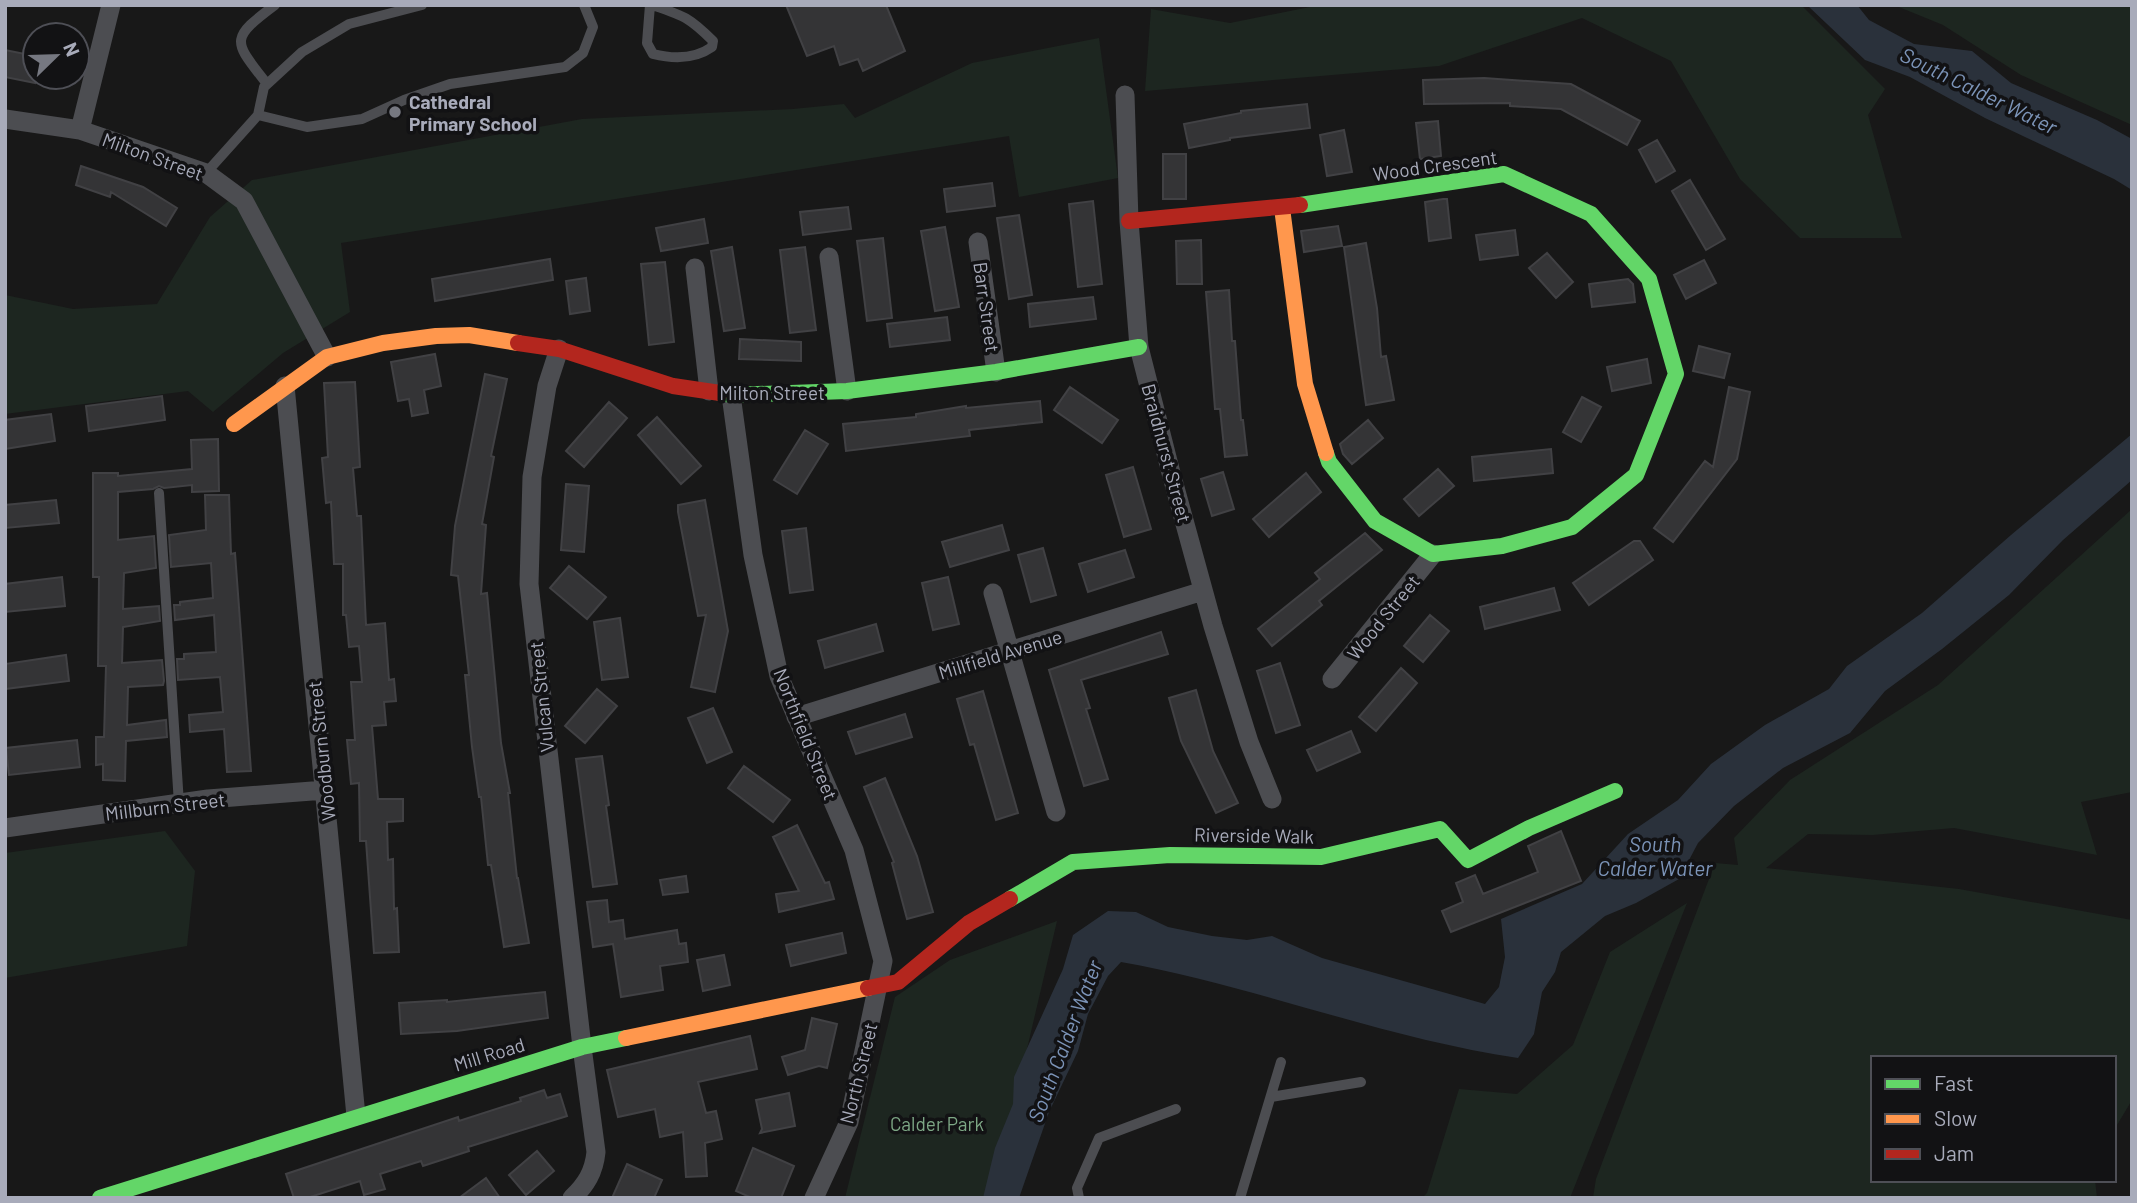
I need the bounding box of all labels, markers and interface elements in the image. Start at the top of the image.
north arrow [21,21,91,91]
text: N [59,39,85,59]
water label: South Calder Water [1897,41,2062,139]
place label: Cathedral Primary School [409,90,537,135]
marker: Cathedral Primary School [387,104,403,120]
street label: Milton Street [99,127,207,185]
street label: Wood Crescent [1371,145,1499,185]
street label: Barr Street [969,260,1005,354]
street label: Milton Street [719,381,825,404]
street label: Braidhurst Street [1137,381,1197,525]
street label: Wood Street [1342,570,1424,664]
street label: Millfield Avenue [936,624,1064,684]
street label: Vulcan Street [524,641,558,753]
street label: Northfield Street [769,665,843,803]
street label: Woodburn Street [302,680,340,822]
street label: Millburn Street [104,787,226,825]
street label: Riverside Walk [1194,822,1314,848]
water label: South Calder Water [1598,831,1713,880]
water label: South Calder Water [1022,956,1107,1125]
street label: North Street [834,1020,882,1126]
street label: Mill Road [451,1032,527,1076]
legend [1871,1056,2116,1182]
text: Fast [1934,1070,1974,1095]
text: Slow [1934,1105,1977,1130]
park label: Calder Park [890,1112,984,1135]
text: Jam [1934,1140,1974,1165]

